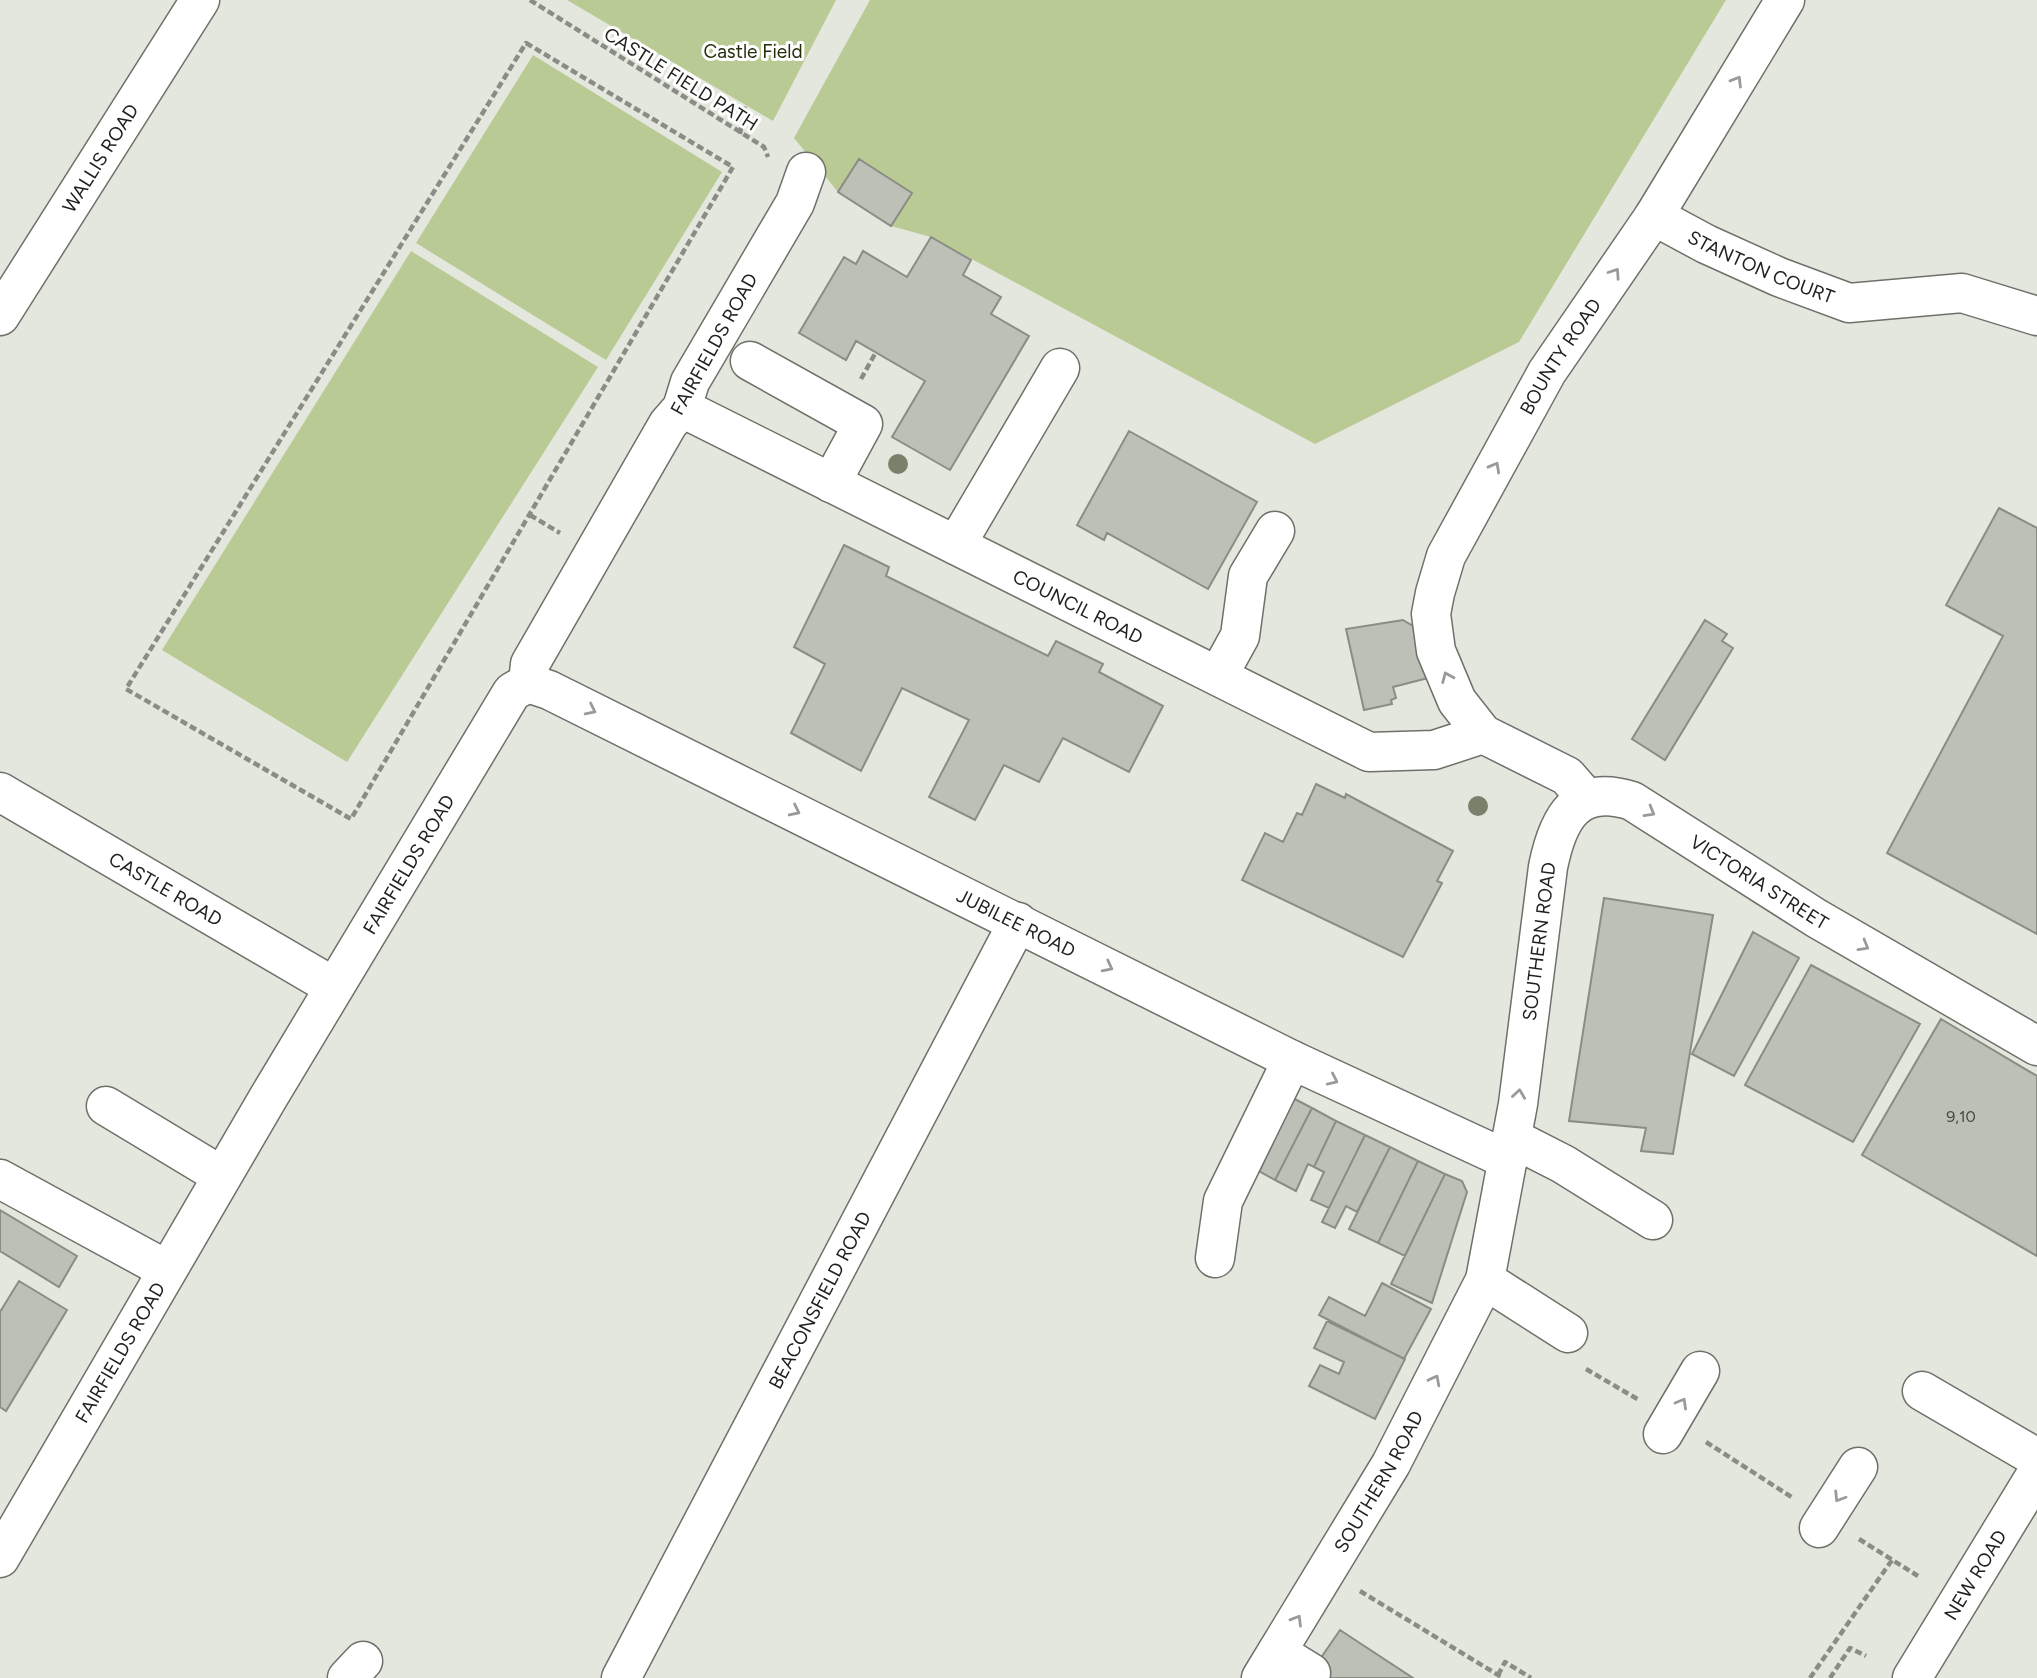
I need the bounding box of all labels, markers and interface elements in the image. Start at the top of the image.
street label: CASTLE FIELD PATH [600,22,762,136]
park label: Castle Field [703,40,803,63]
one-way arrow [1728,76,1741,89]
street label: WALLIS ROAD [57,99,143,217]
street label: STANTON COURT [1684,225,1838,308]
one-way arrow [1607,268,1619,281]
street label: FAIRFIELDS ROAD [665,269,763,419]
street label: BOUNTY ROAD [1514,294,1606,419]
one-way arrow [1487,461,1501,474]
street label: COUNCIL ROAD [1009,564,1147,649]
one-way arrow [1441,672,1455,684]
one-way arrow [584,702,596,716]
street label: FAIRFIELDS ROAD [358,790,459,938]
one-way arrow [788,803,800,817]
one-way arrow [1643,803,1656,816]
street label: VICTORIA STREET [1686,830,1833,934]
street label: CASTLE ROAD [105,847,227,931]
street label: SOUTHERN ROAD [1517,861,1560,1022]
street label: JUBILEE ROAD [953,883,1079,962]
one-way arrow [1856,938,1869,951]
one-way arrow [1101,959,1113,973]
one-way arrow [1326,1072,1339,1086]
one-way arrow [1511,1088,1526,1100]
house number: 9,10 [1946,1107,1976,1126]
street label: BEACONSFIELD ROAD [764,1207,876,1393]
street label: FAIRFIELDS ROAD [70,1278,170,1427]
one-way arrow [1426,1375,1440,1387]
one-way arrow [1674,1397,1687,1410]
street label: SOUTHERN ROAD [1329,1407,1428,1556]
one-way arrow [1834,1490,1847,1503]
street label: NEW ROAD [1939,1525,2011,1624]
one-way arrow [1288,1614,1301,1627]

